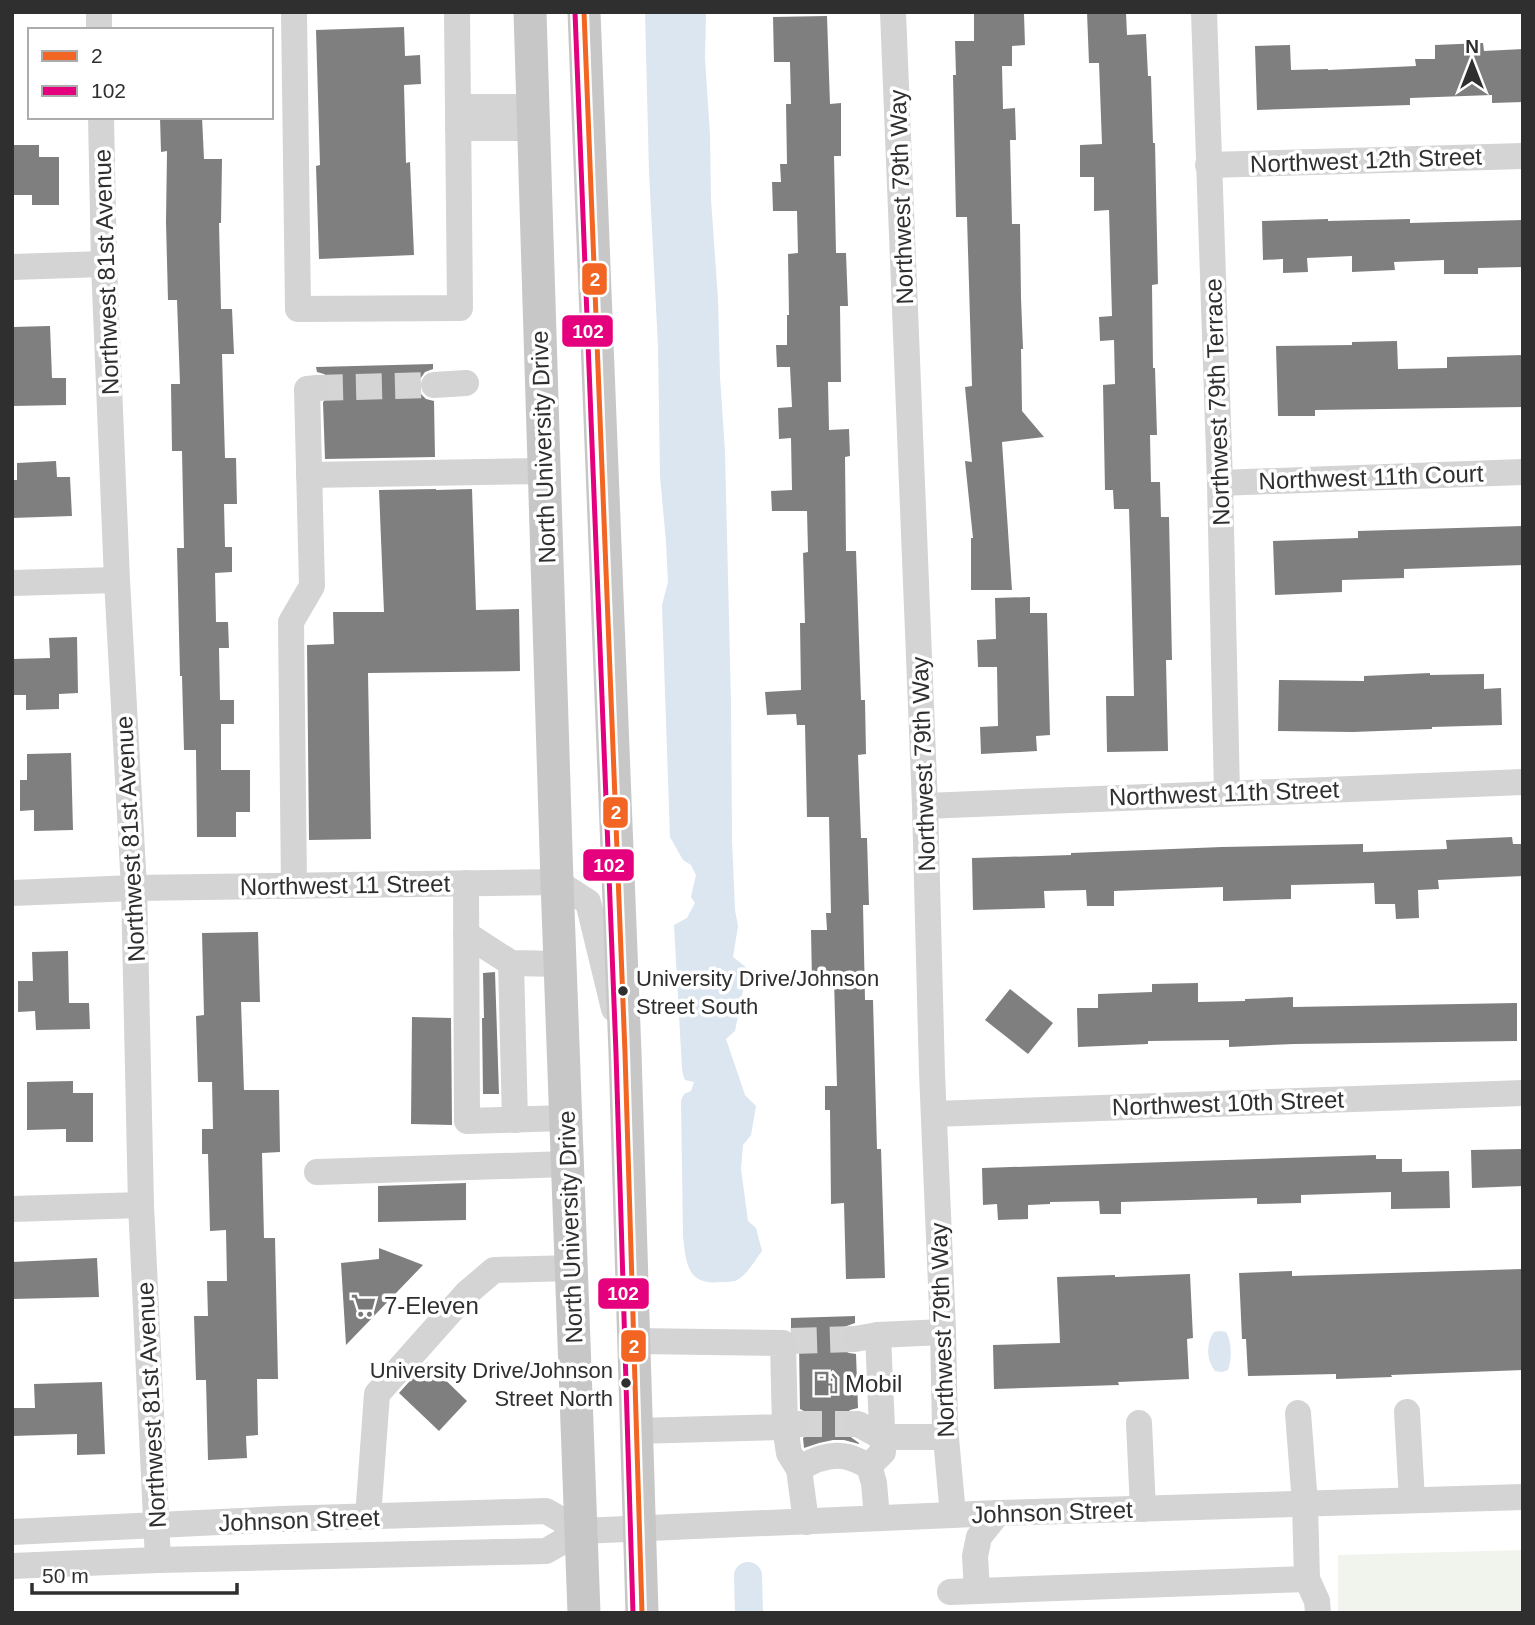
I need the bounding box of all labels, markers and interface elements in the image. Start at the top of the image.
legend [28,28,273,119]
north arrow [1437,28,1507,98]
text: N [1465,36,1479,57]
text: 2 [91,44,103,67]
text: 102 [91,79,126,102]
street label: Northwest 79th Way [884,89,918,305]
street label: Northwest 12th Street [1250,142,1483,178]
street label: Northwest 81st Avenue [88,148,124,396]
line badge: 2 [581,262,608,296]
text: 2 [590,269,600,290]
street label: Northwest 79th Terrace [1199,278,1235,526]
line badge: 102 [561,314,614,348]
text: 102 [572,321,604,342]
street label: North University Drive [525,330,561,564]
street label: Northwest 11th Court [1258,460,1484,494]
street label: Northwest 79th Way [906,656,940,872]
street label: Northwest 81st Avenue [110,715,150,963]
street label: Northwest 11th Street [1108,775,1340,811]
line badge: 2 [602,796,629,829]
text: 2 [611,802,621,823]
line badge: 102 [582,848,635,882]
text: 102 [593,855,625,876]
street label: Northwest 11 Street [240,870,451,900]
place label: University Drive/Johnson Street South [636,966,879,1019]
marker: University Drive/Johnson Street South [616,984,630,998]
street label: Northwest 10th Street [1112,1085,1345,1121]
street label: North University Drive [552,1110,588,1344]
street label: Northwest 79th Way [925,1222,959,1438]
line badge: 102 [597,1277,650,1310]
street label: Northwest 81st Avenue [131,1281,171,1529]
text: 102 [607,1283,639,1304]
supermarket icon: 7-Eleven [350,1291,378,1319]
place label: 7-Eleven [384,1292,479,1319]
line badge: 2 [620,1329,647,1363]
text: 2 [629,1336,639,1357]
place label: University Drive/Johnson Street North [370,1358,613,1411]
fuel station icon: Mobil [811,1369,839,1397]
place label: Mobil [845,1370,902,1397]
marker: University Drive/Johnson Street North [619,1376,633,1390]
street label: Johnson Street [971,1496,1133,1528]
street label: Johnson Street [218,1504,380,1536]
scale bar [32,1552,236,1596]
text: 50 m [42,1564,89,1587]

